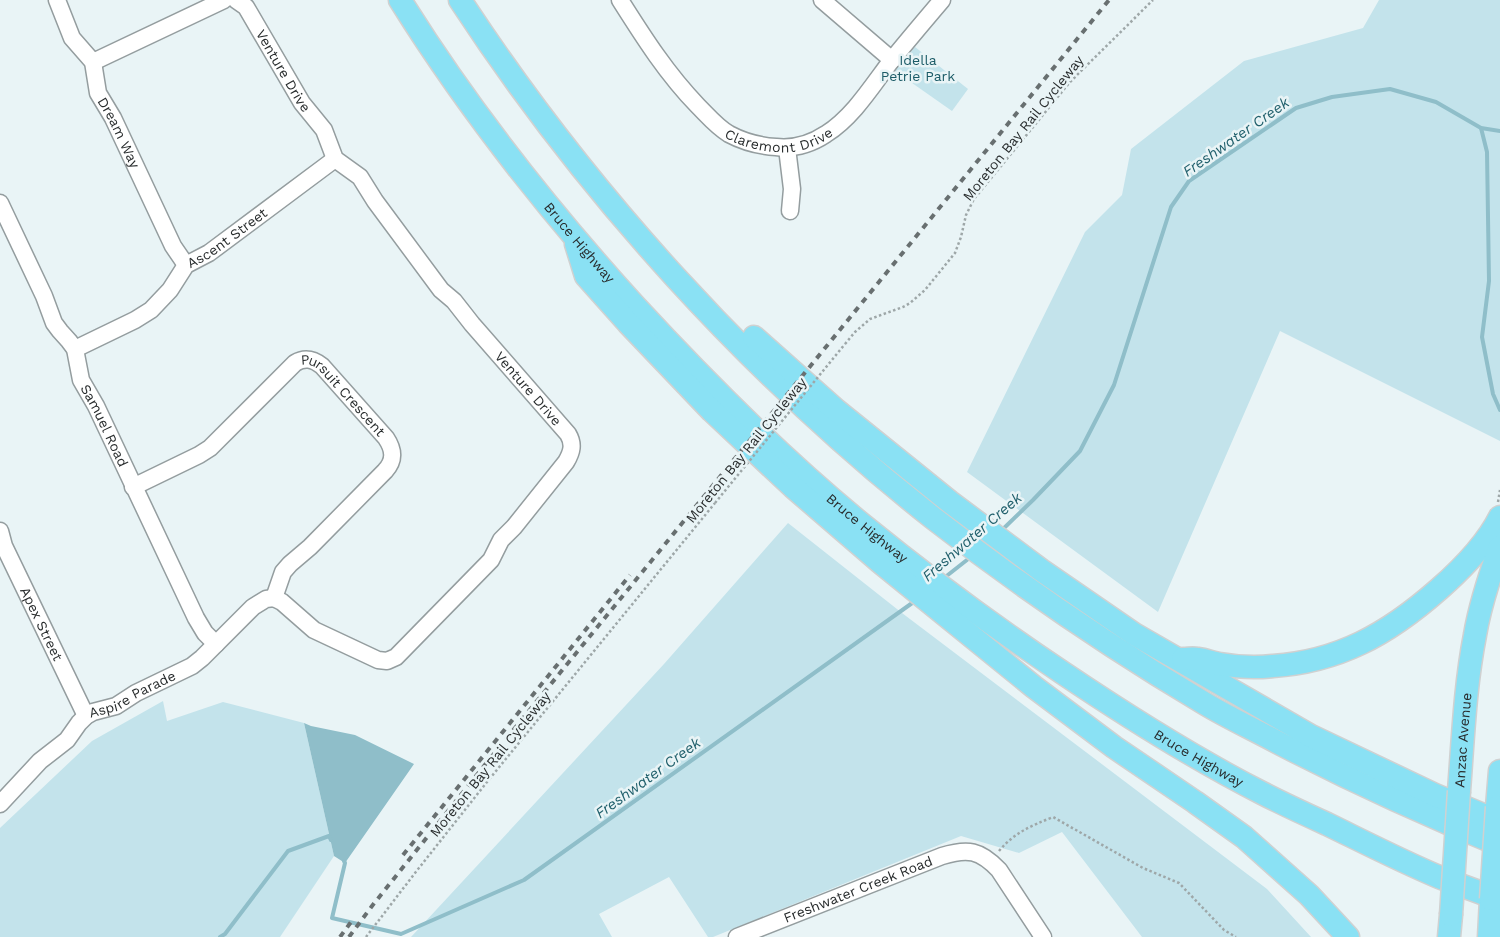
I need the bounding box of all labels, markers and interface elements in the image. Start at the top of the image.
street label: Venture Drive [253,27,314,115]
park label: Idella Petrie Park [881,52,955,84]
street label: Moreton Bay Rail Cycleway [959,52,1087,204]
water label: Freshwater Creek [1179,93,1293,181]
street label: Dream Way [94,94,144,171]
street label: Claremont Drive [723,118,835,136]
text: Claremont Drive [722,124,835,155]
street label: Bruce Highway [541,199,619,287]
street label: Ascent Street [184,205,270,271]
street label: Venture Drive [492,348,565,429]
street label: Pursuit Crescent [300,351,389,440]
street label: Moreton Bay Rail Cycleway [682,374,810,526]
street label: Samuel Road [77,382,131,469]
water label: Freshwater Creek [919,488,1026,585]
street label: Bruce Highway [823,490,912,567]
street label: Apex Street [17,584,66,664]
street label: Aspire Parade [87,667,178,721]
street label: Moreton Bay Rail Cycleway [426,688,554,840]
street label: Anzac Avenue [1451,692,1475,788]
street label: Bruce Highway [1151,726,1247,790]
water label: Freshwater Creek [592,733,705,822]
street label: Freshwater Creek Road [781,853,935,926]

